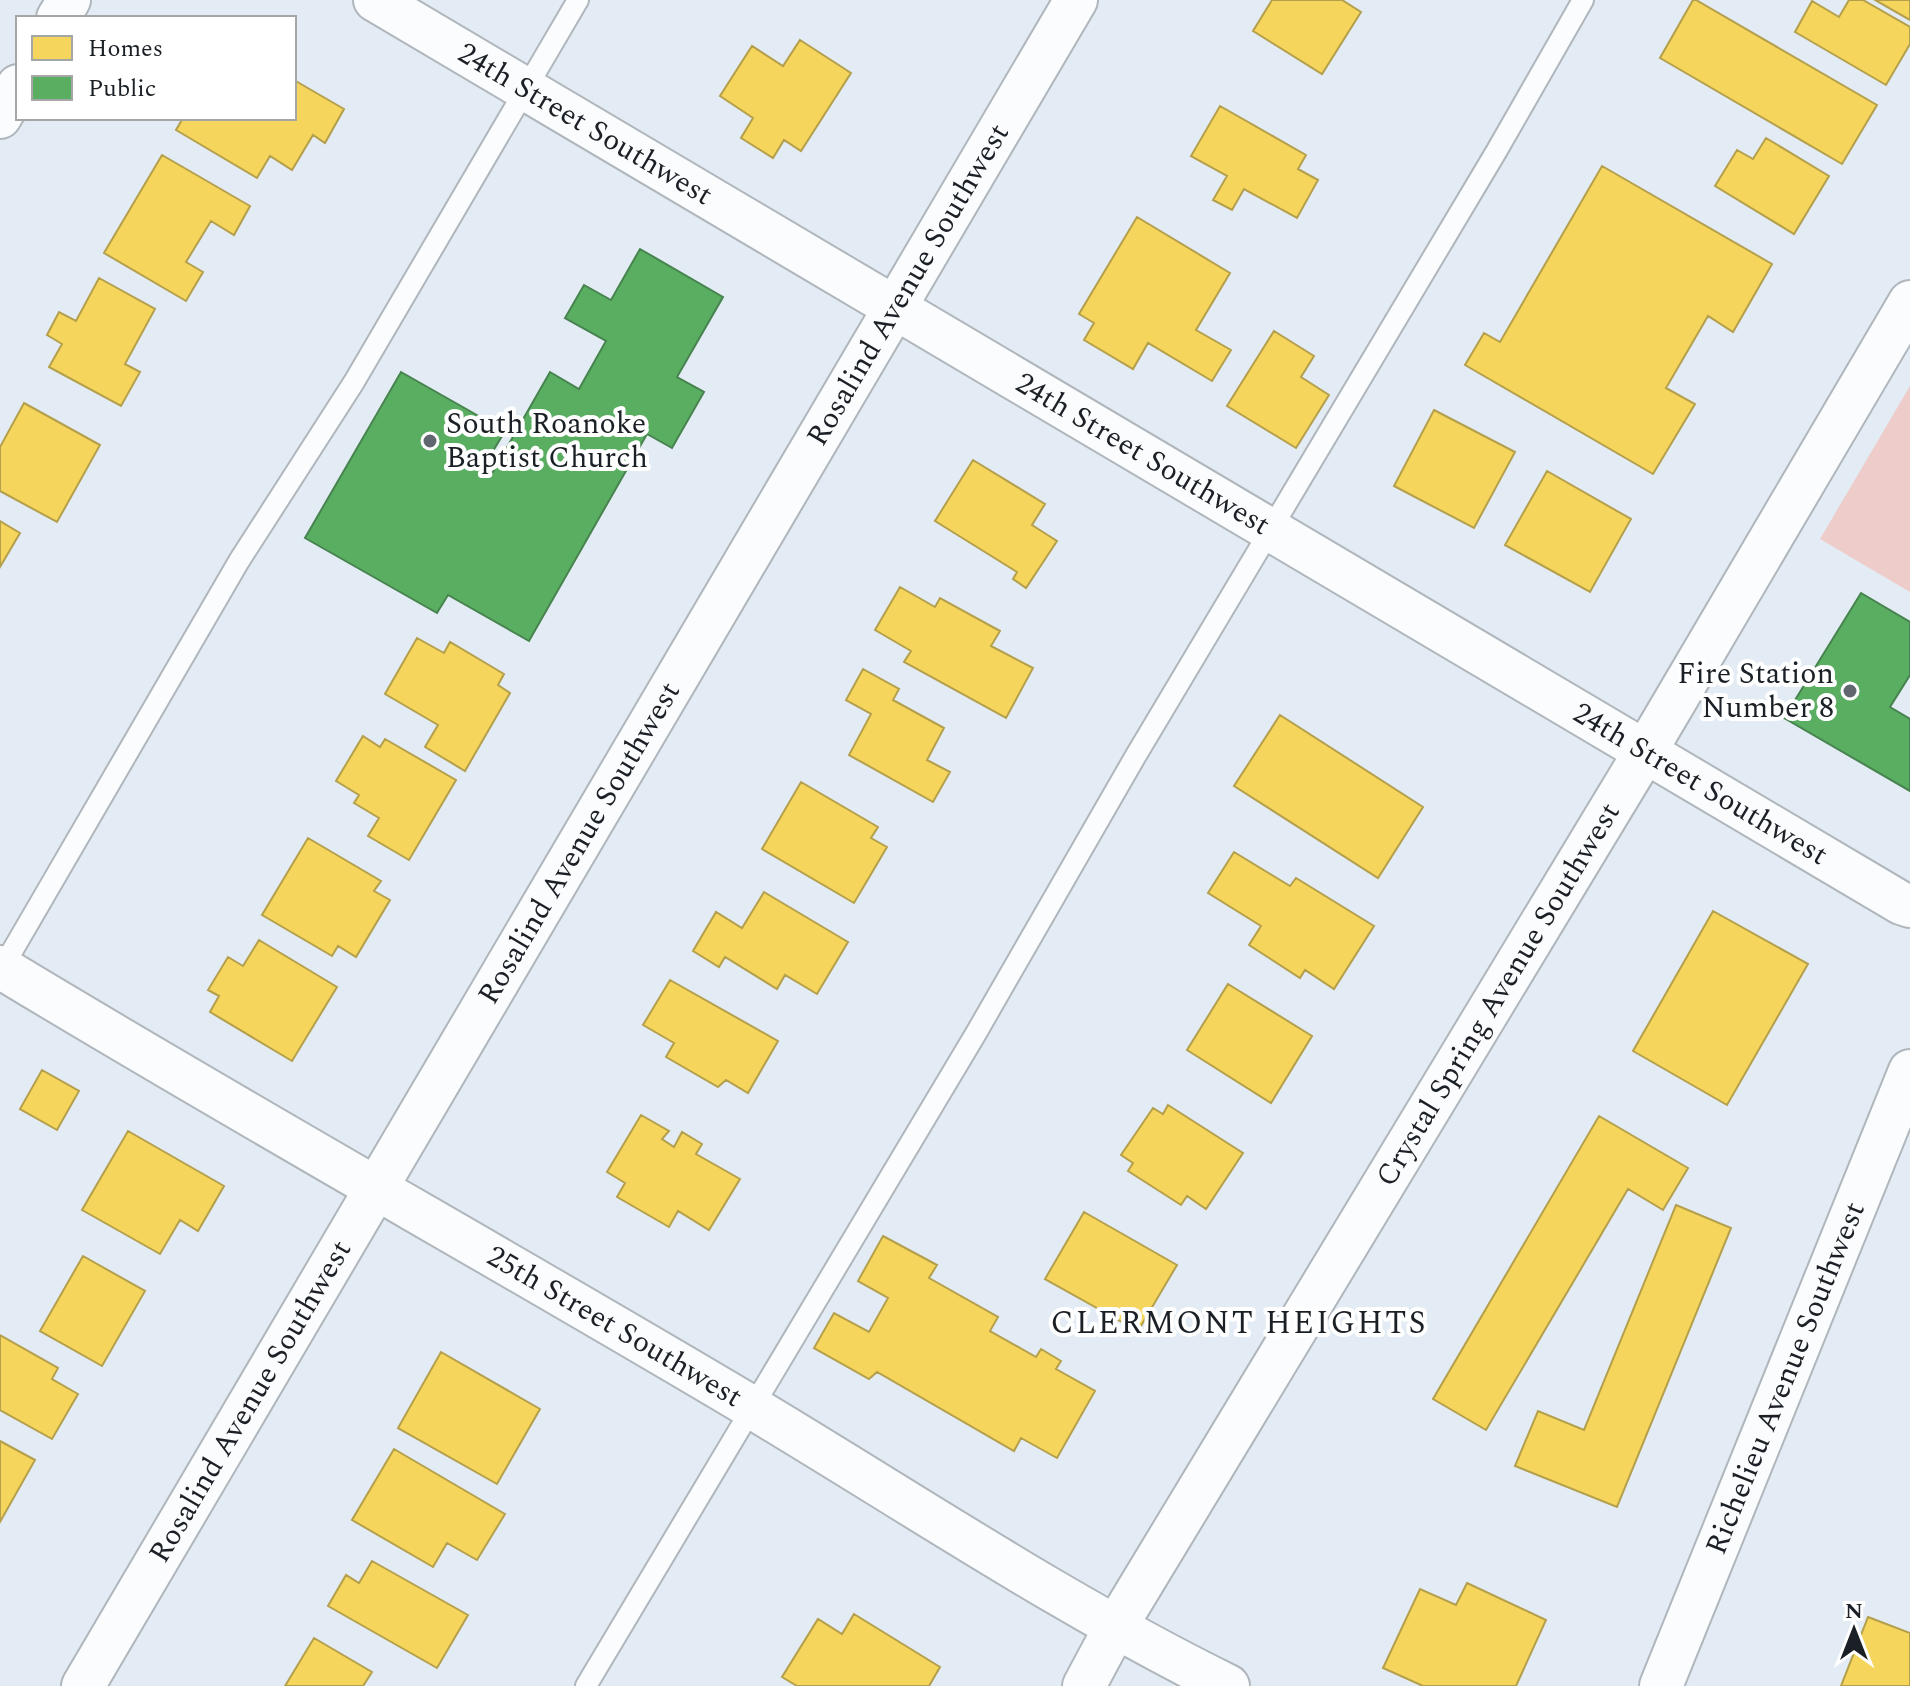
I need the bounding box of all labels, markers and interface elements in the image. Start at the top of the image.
legend [16,16,296,120]
text: Homes [88,31,163,67]
street label: 24th Street Southwest [449,31,721,218]
text: Public [88,71,156,107]
street label: Rosalind Avenue Southwest [795,115,1021,455]
street label: 24th Street Southwest [1006,361,1279,548]
place label: South Roanoke Baptist Church [446,401,648,481]
marker: South Roanoke Baptist Church [421,432,439,450]
place label: Fire Station Number 8 [1677,651,1834,731]
street label: Rosalind Avenue Southwest [466,673,692,1013]
marker: Fire Station Number 8 [1841,682,1859,700]
street label: 24th Street Southwest [1564,691,1837,878]
street label: Crystal Spring Avenue Southwest [1364,794,1632,1196]
street label: Richelieu Avenue Southwest [1694,1195,1878,1562]
street label: Rosalind Avenue Southwest [137,1231,364,1572]
street label: 25th Street Southwest [478,1234,751,1420]
district label: CLERMONT HEIGHTS [1051,1299,1427,1348]
north arrow [1814,1590,1894,1670]
text: N [1845,1595,1863,1628]

